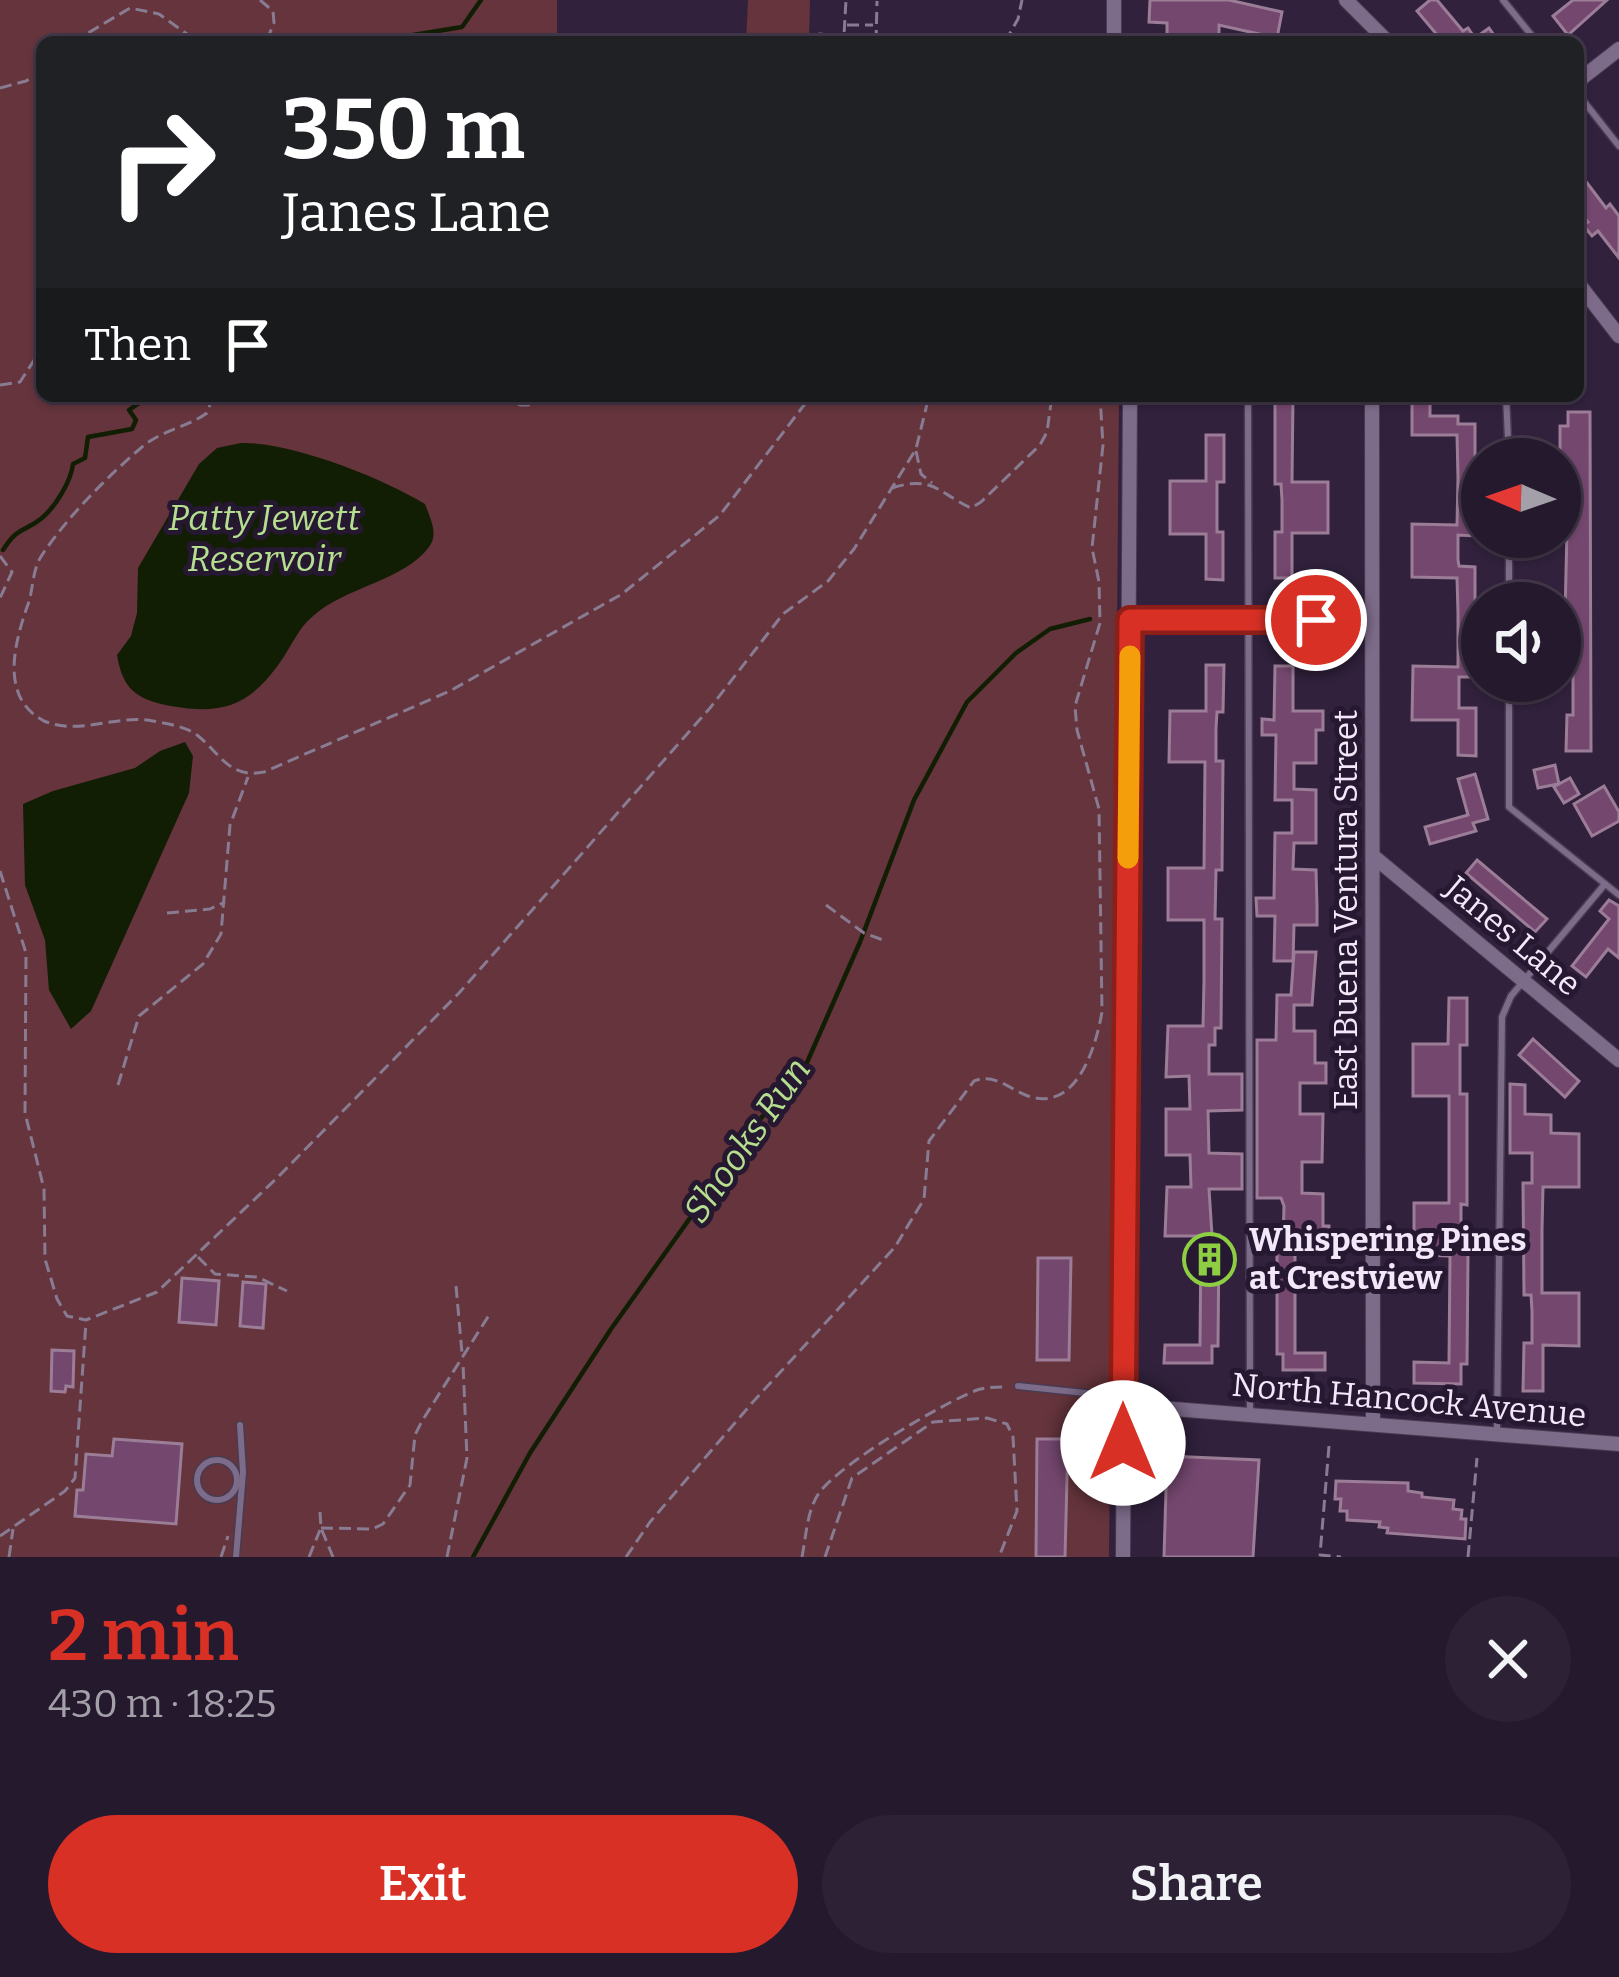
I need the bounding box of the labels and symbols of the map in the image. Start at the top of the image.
north arrow [1461,438,1581,558]
water label: Patty Jewett Reservoir [168,496,361,581]
pin [1265,569,1367,671]
street label: East Buena Ventura Street [1326,710,1366,1110]
street label: Janes Lane [1436,867,1589,1004]
water label: Shooks Run [674,1049,820,1231]
place label: Whispering Pines at Crestview [1249,1220,1527,1298]
building icon: Whispering Pines at Crestview [1182,1231,1238,1287]
street label: North Hancock Avenue [1230,1365,1588,1435]
position arrow [1060,1380,1186,1506]

